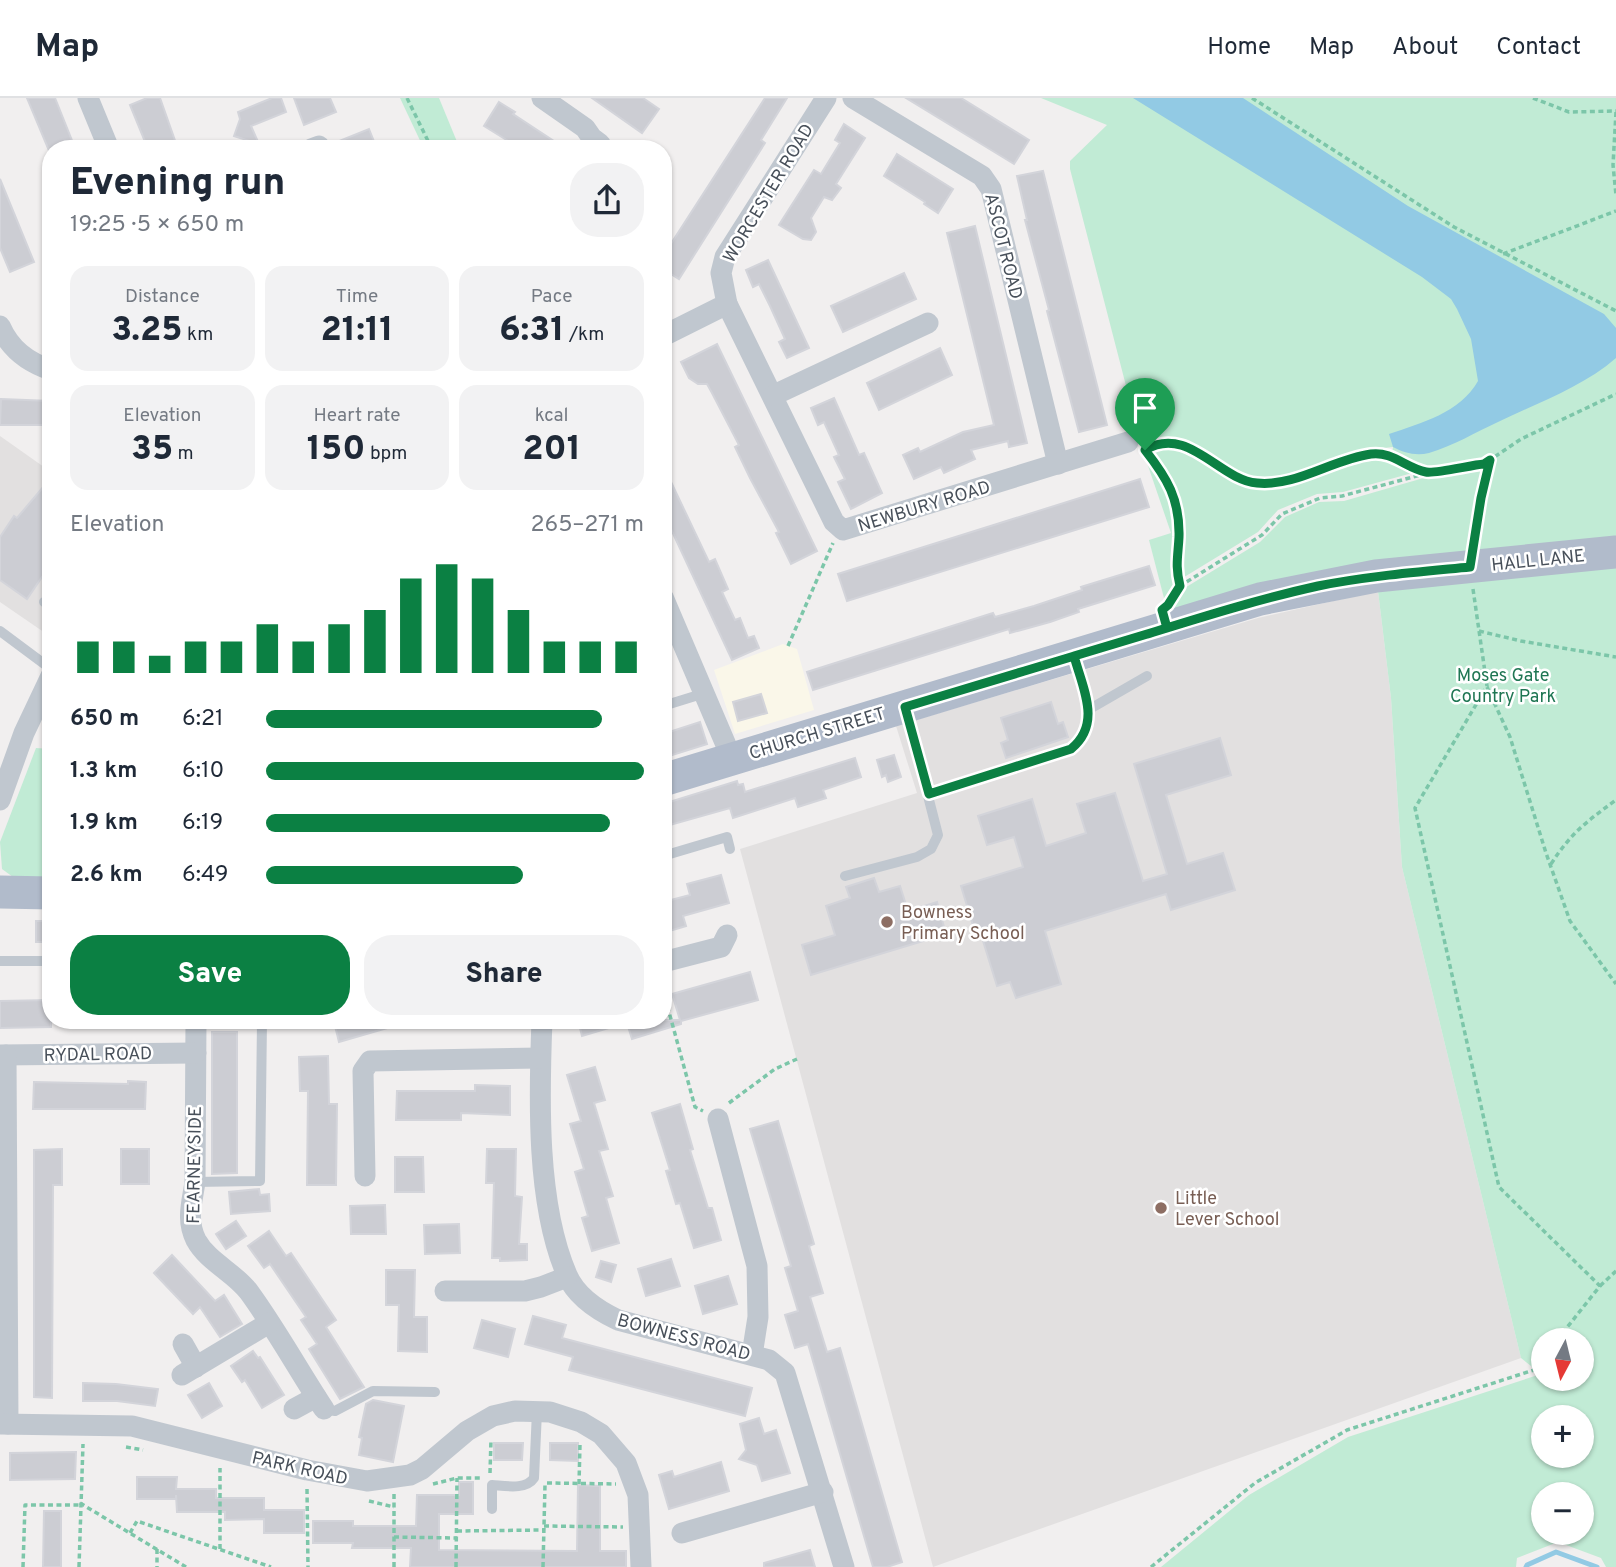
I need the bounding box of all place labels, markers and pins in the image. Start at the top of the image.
pin [1115,378,1175,450]
place label: Bowness Primary School [901,902,1025,946]
marker: Bowness Primary School [879,914,895,930]
place label: Little Lever School [1175,1188,1280,1232]
marker: Little Lever School [1153,1200,1169,1216]

